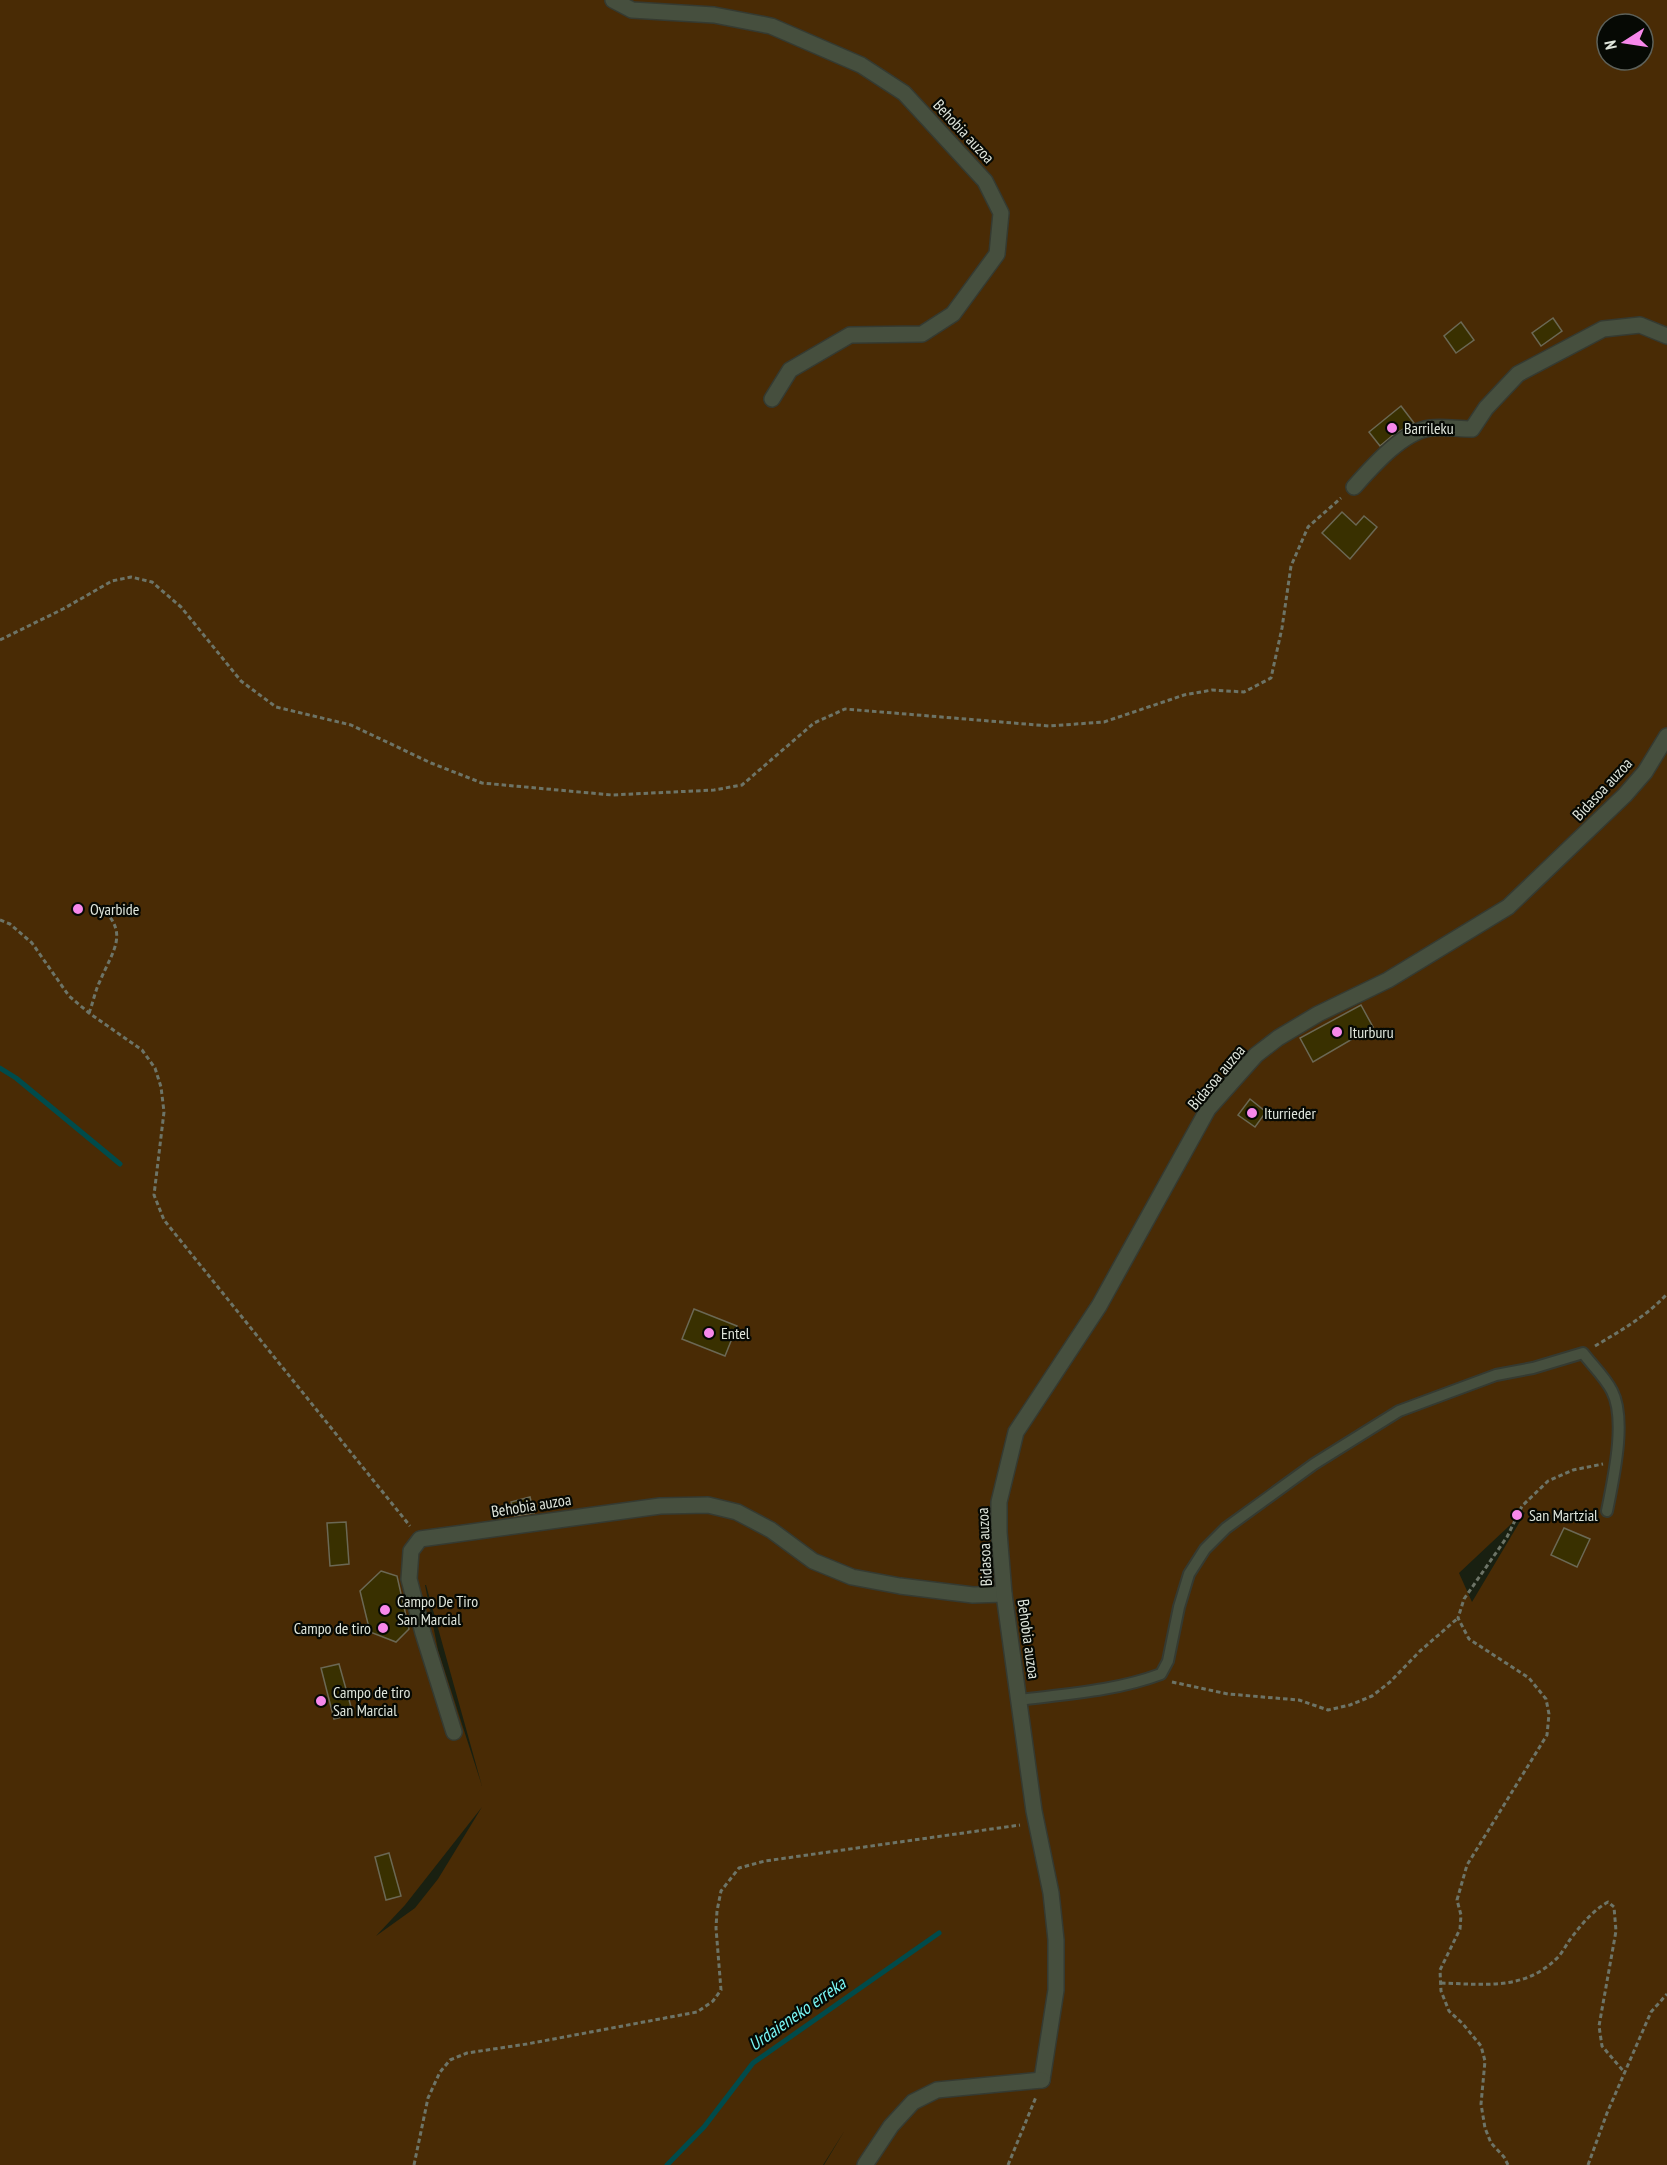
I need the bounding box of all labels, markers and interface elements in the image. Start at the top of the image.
north arrow [1595,12,1655,72]
text: N [1600,39,1621,51]
street label: Behobia auzoa [929,95,999,167]
place label: Barrileku [1404,418,1454,438]
marker: Barrileku [1385,421,1399,435]
street label: Bidasoa auzoa [1568,753,1636,825]
place label: Oyarbide [90,899,139,919]
marker: Oyarbide [71,902,85,916]
place label: Iturburu [1349,1022,1394,1042]
marker: Iturburu [1330,1025,1344,1039]
street label: Bidasoa auzoa [1183,1040,1249,1114]
place label: Iturrieder [1264,1103,1316,1123]
marker: Iturrieder [1245,1106,1259,1120]
place label: Entel [721,1323,750,1343]
marker: Entel [702,1326,716,1340]
street label: Behobia auzoa [490,1489,572,1521]
place label: San Martzial [1529,1505,1598,1525]
street label: Bidasoa auzoa [972,1507,996,1587]
marker: San Martzial [1510,1508,1524,1522]
place label: Campo De Tiro San Marcial [397,1591,478,1629]
street label: Behobia auzoa [1013,1598,1045,1680]
marker: Campo De Tiro San Marcial [378,1603,392,1617]
place label: Campo de tiro [294,1618,371,1638]
marker: Campo de tiro [376,1621,390,1635]
place label: Campo de tiro San Marcial [333,1682,410,1720]
marker: Campo de tiro San Marcial [314,1694,328,1708]
water label: Urdaieneko erreka [744,1971,850,2056]

